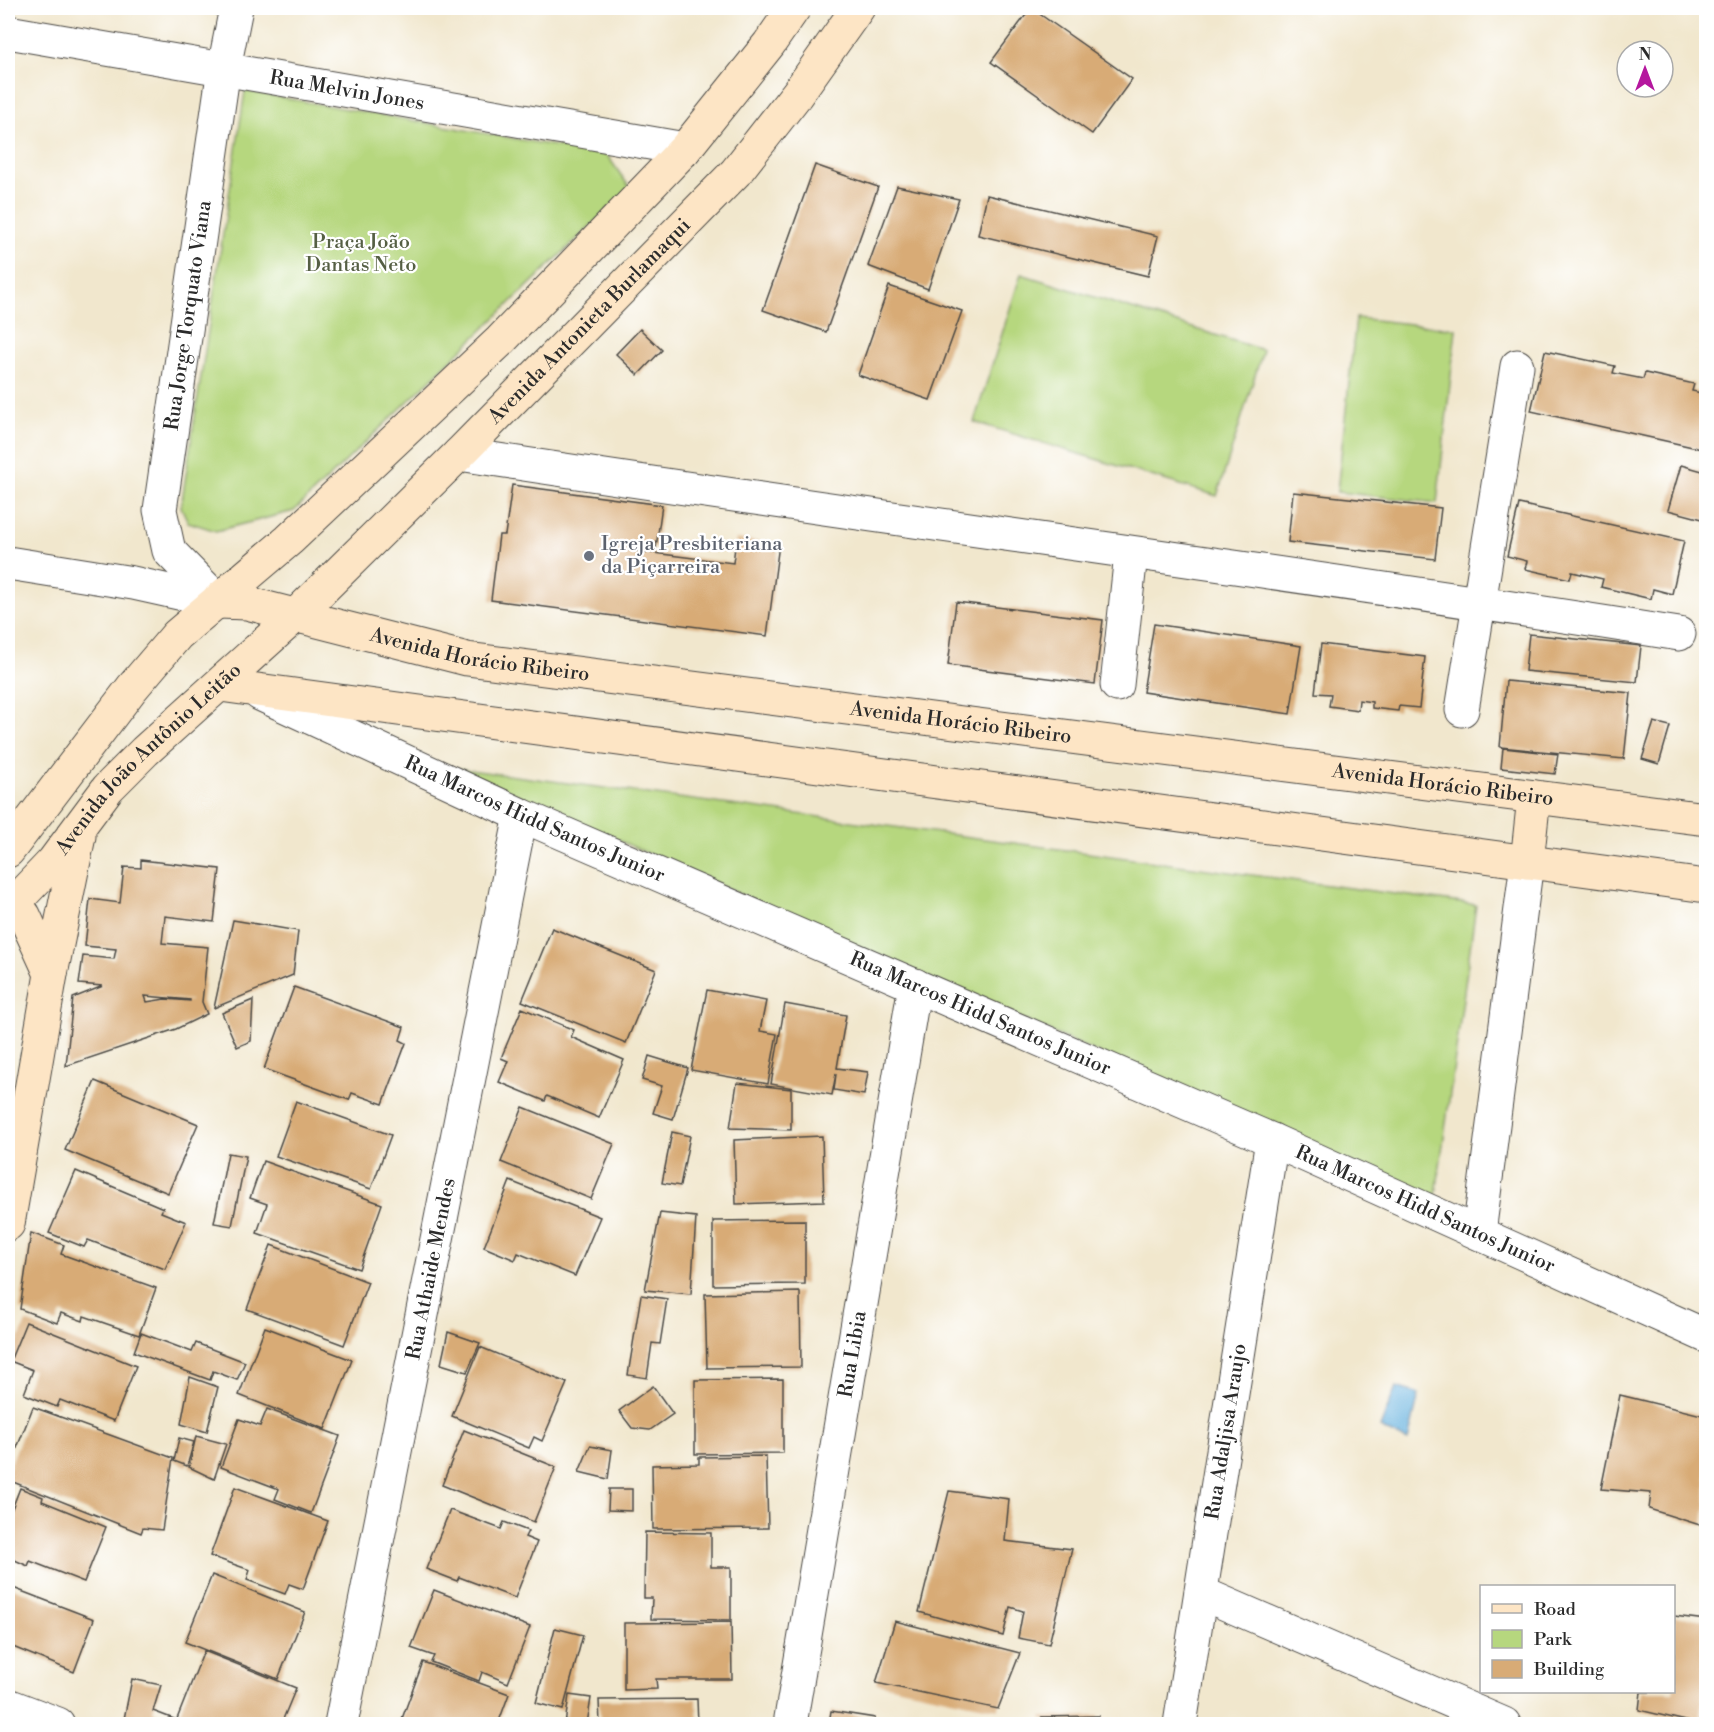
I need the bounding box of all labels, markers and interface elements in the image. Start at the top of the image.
north arrow [1615,39,1675,99]
text: N [1639,45,1652,65]
street label: Rua Melvin Jones [268,65,426,116]
street label: Rua Jorge Torquato Viana [159,198,217,432]
street label: Avenida Antonieta Burlamaqui [482,213,696,430]
park label: Praça João Dantas Neto [306,230,416,278]
place label: Igreja Presbiteriana da Piçarreira [601,532,783,580]
marker: Igreja Presbiteriana da Piçarreira [582,549,596,563]
street label: Avenida Horácio Ribeiro [367,622,591,687]
street label: Avenida João Antônio Leitão [49,658,247,861]
street label: Avenida Horácio Ribeiro [848,696,1073,749]
street label: Rua Marcos Hidd Santos Junior [401,750,669,888]
street label: Avenida Horácio Ribeiro [1330,758,1555,812]
street label: Rua Marcos Hidd Santos Junior [846,946,1115,1081]
street label: Rua Marcos Hidd Santos Junior [1291,1140,1559,1279]
street label: Rua Athaide Mendes [401,1176,461,1362]
street label: Rua Libia [833,1308,872,1399]
street label: Rua Adaljisa Araujo [1200,1342,1252,1522]
legend [1480,1585,1675,1693]
text: Road [1534,1598,1577,1621]
text: Park [1534,1628,1573,1651]
text: Building [1533,1658,1605,1681]

